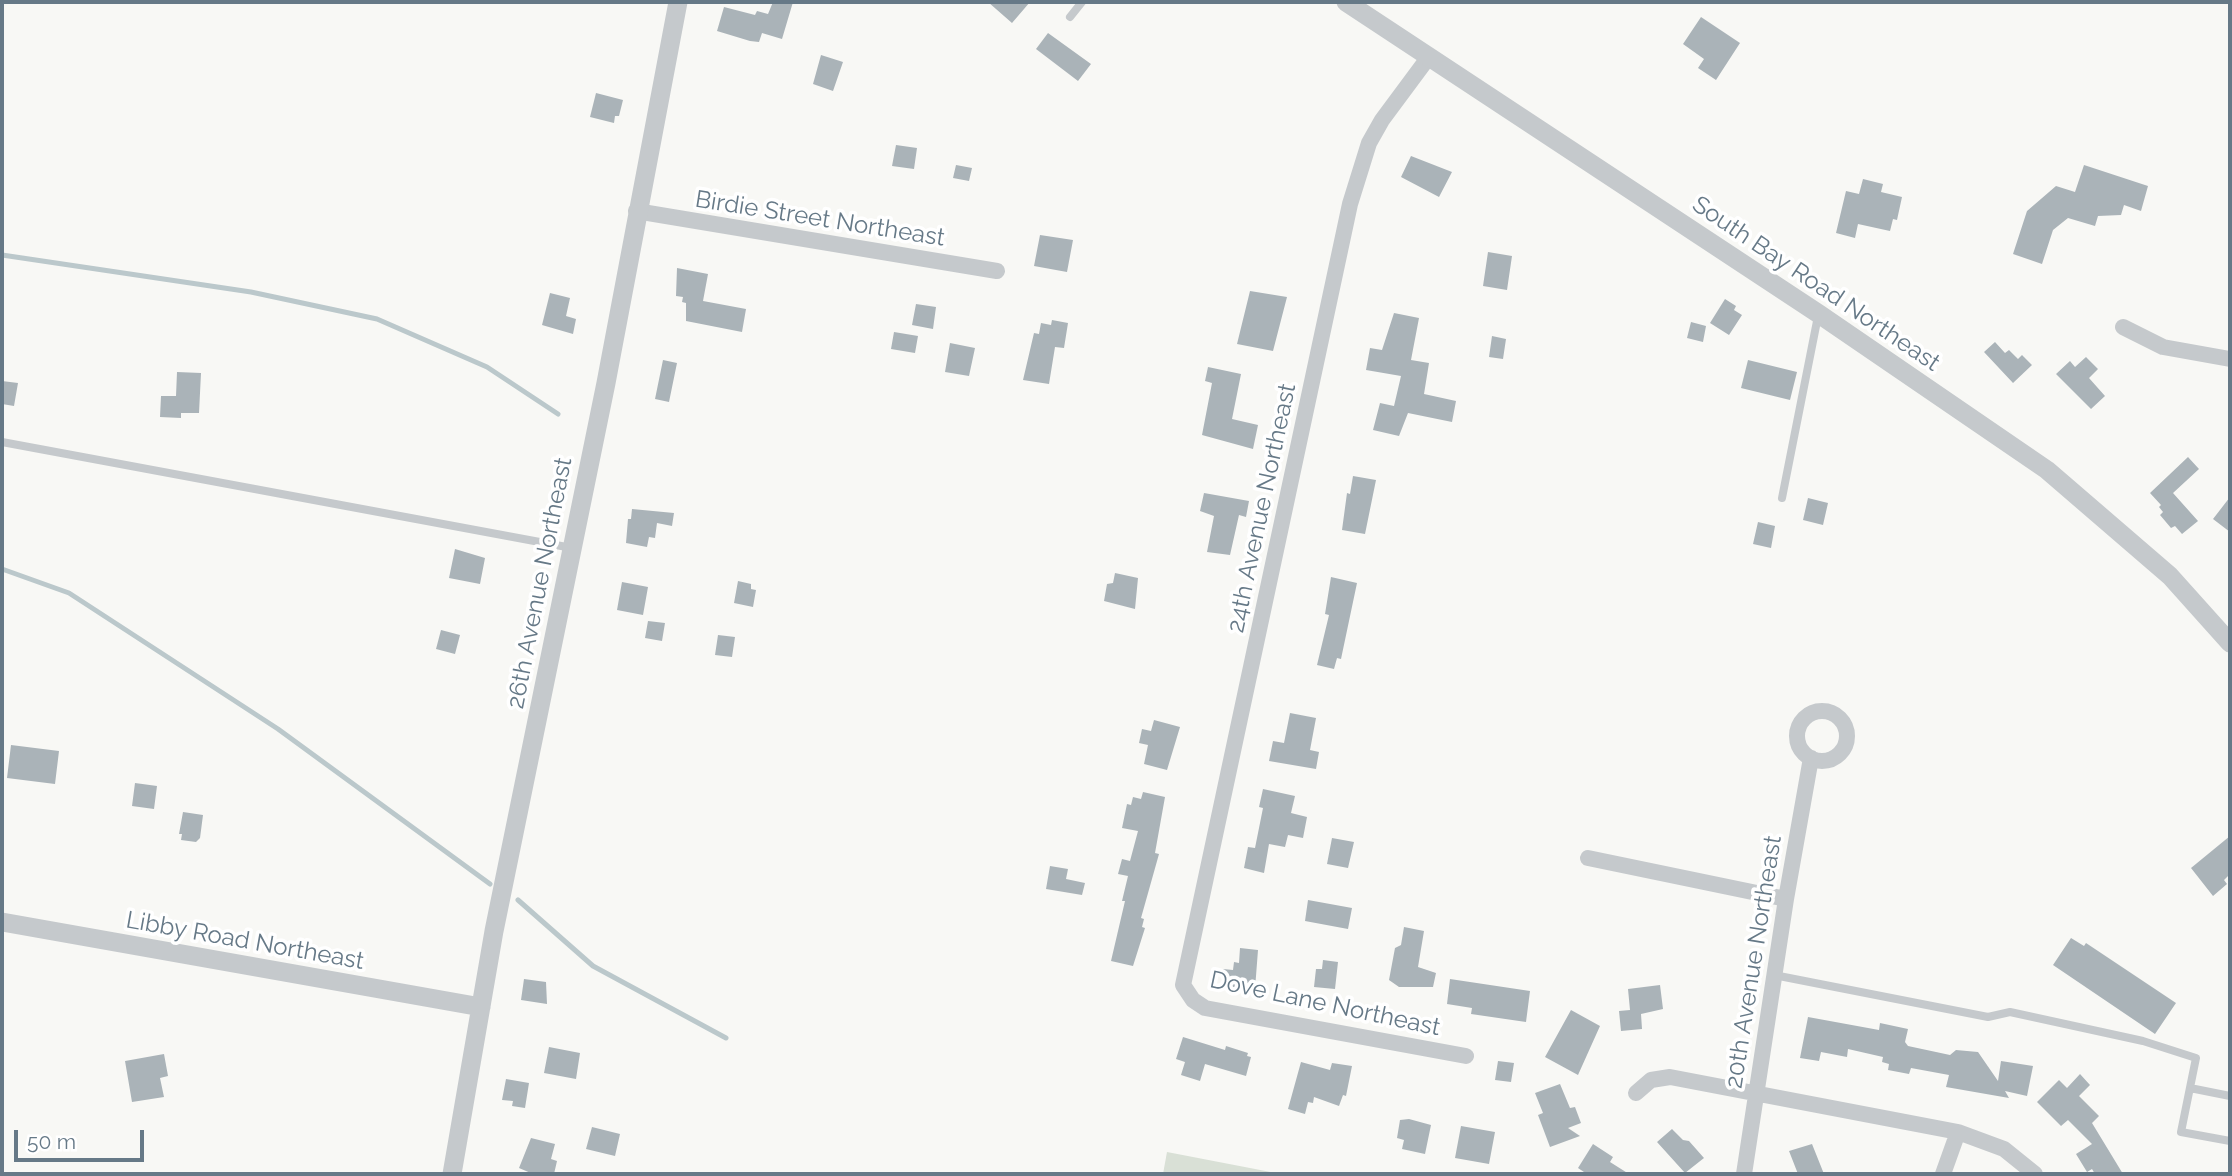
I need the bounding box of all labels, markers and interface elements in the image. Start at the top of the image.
street label: Birdie Street Northeast [693,185,947,253]
street label: South Bay Road Northeast [1687,190,1945,378]
street label: 24th Avenue Northeast [1222,381,1302,635]
street label: 26th Avenue Northeast [502,455,578,711]
street label: 20th Avenue Northeast [1720,834,1788,1090]
street label: Libby Road Northeast [124,906,366,976]
street label: Dove Lane Northeast [1207,966,1443,1042]
scale bar [18,1116,147,1160]
text: 50 m [27,1129,76,1154]

